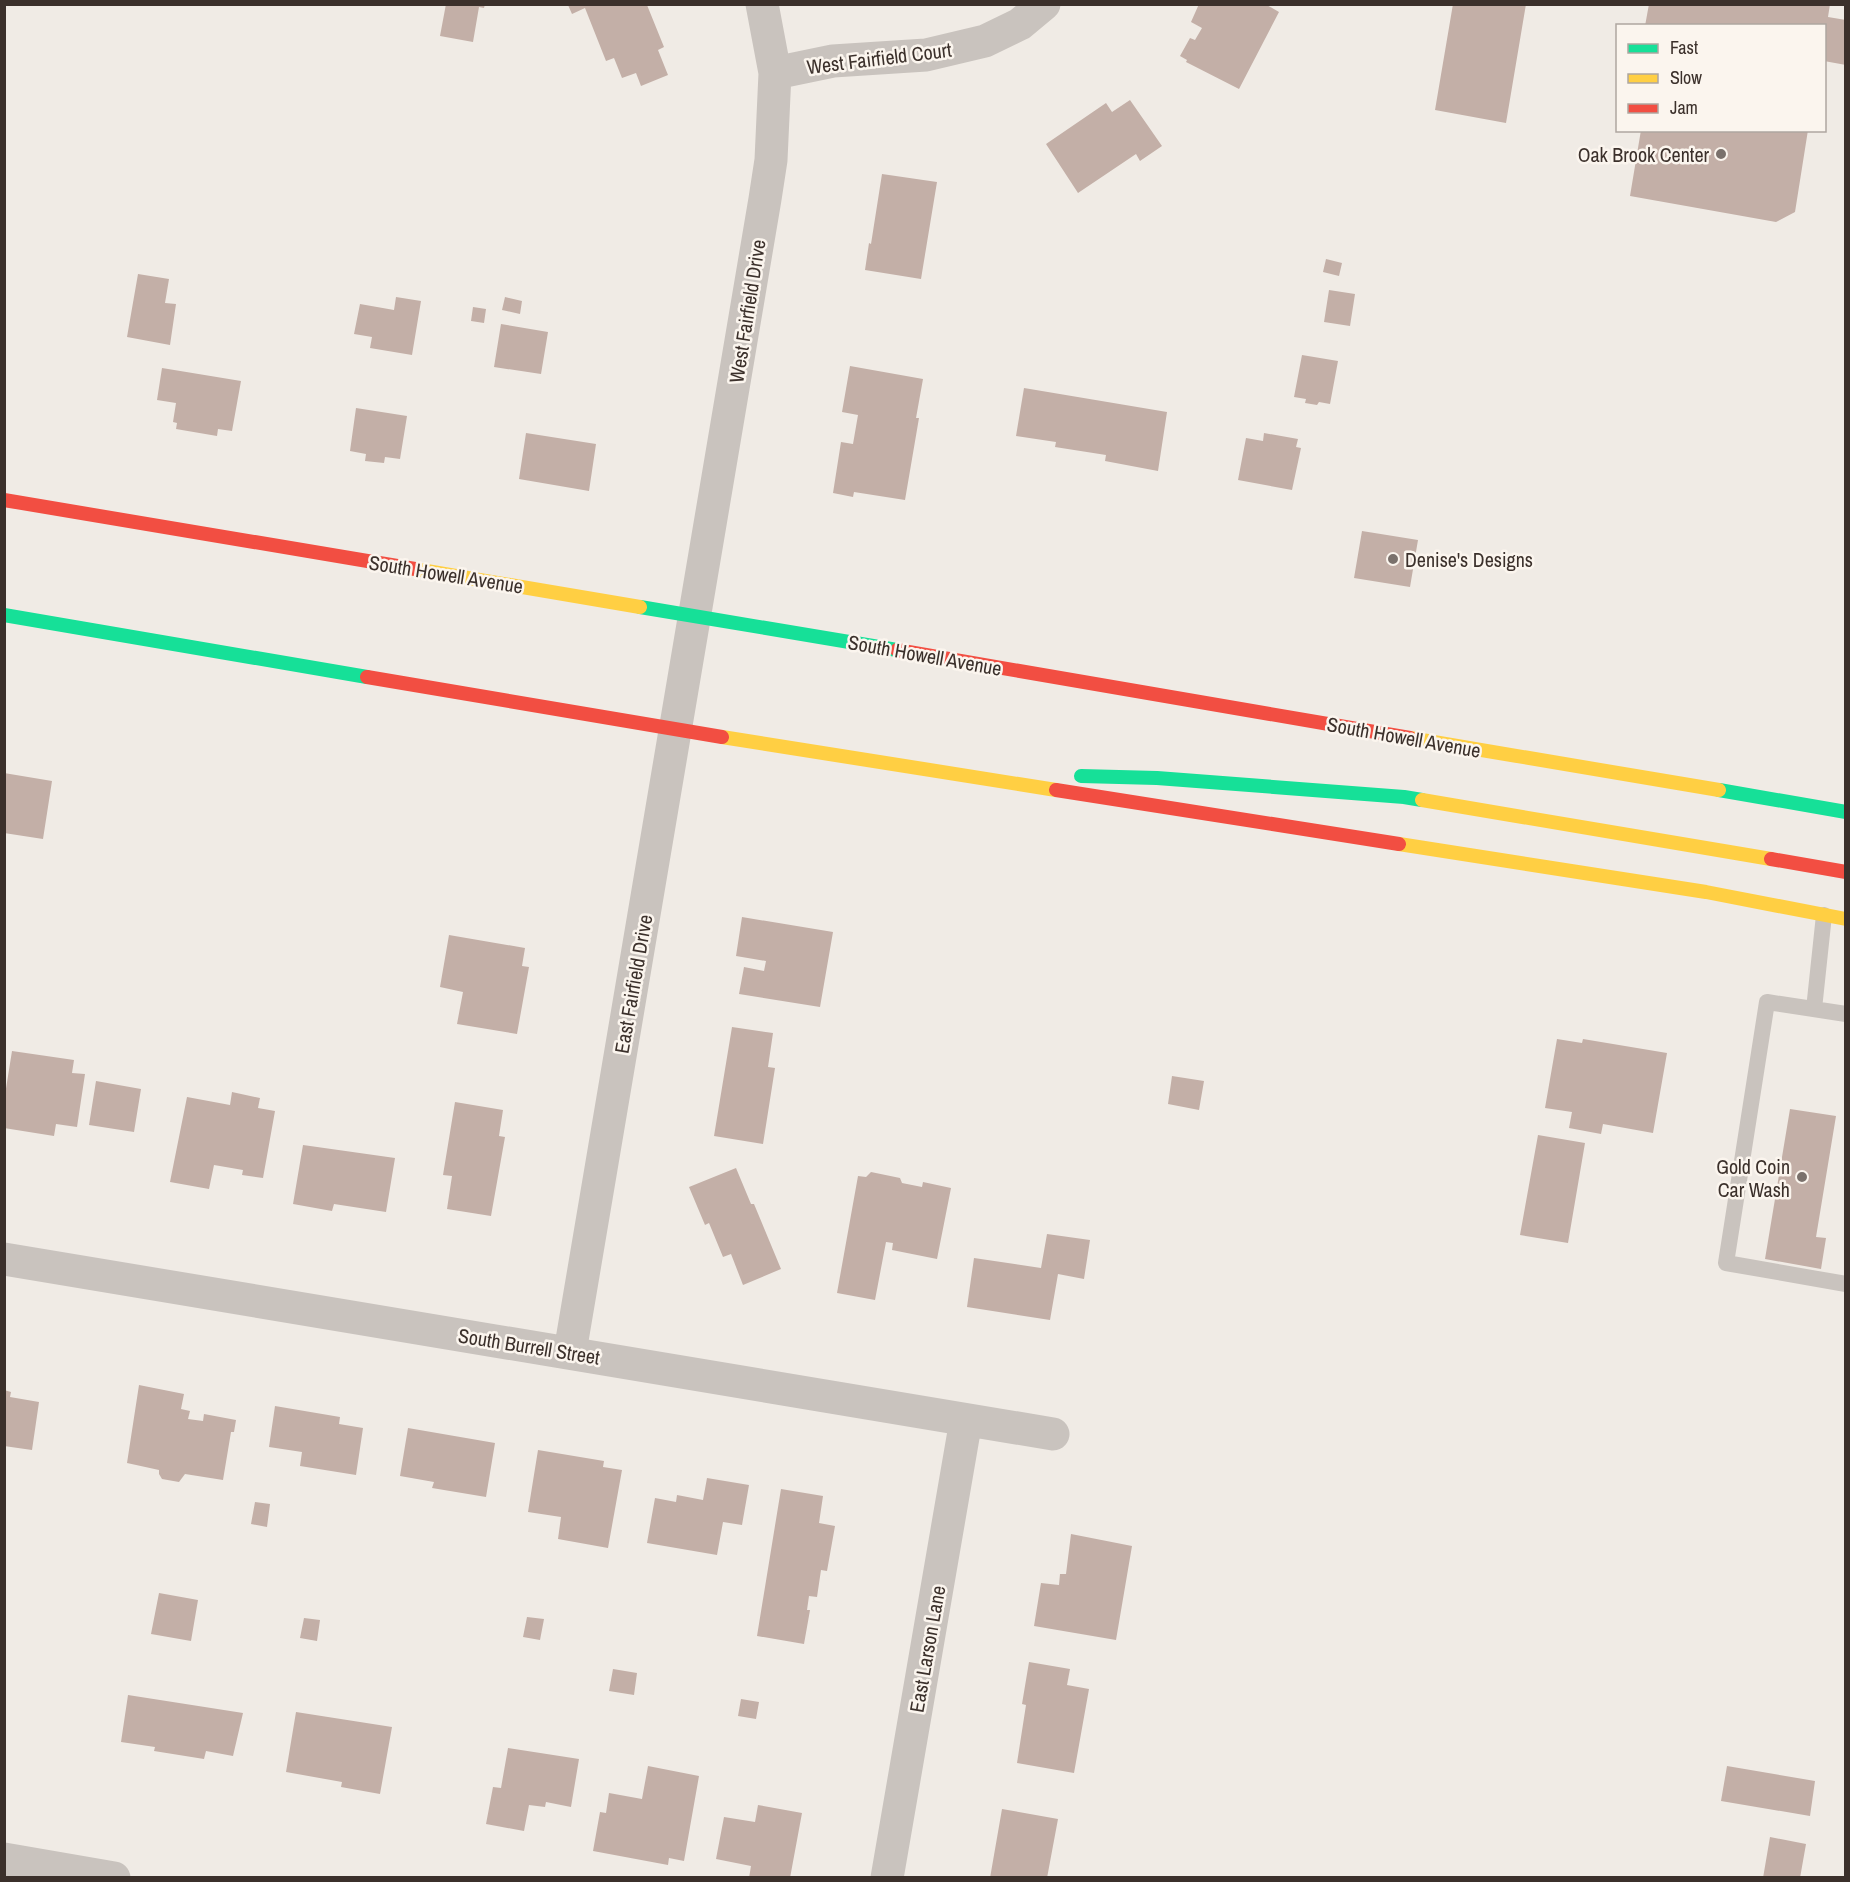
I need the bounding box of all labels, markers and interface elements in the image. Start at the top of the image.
legend [1616,24,1826,132]
text: Fast [1670,35,1698,60]
street label: West Fairfield Court [805,36,953,80]
text: Slow [1670,65,1702,90]
text: Jam [1670,95,1698,120]
place label: Oak Brook Center [1578,141,1710,168]
marker: Oak Brook Center [1714,147,1728,161]
street label: West Fairfield Drive [722,237,772,385]
place label: Denise's Designs [1405,546,1533,573]
street label: South Howell Avenue [367,548,525,600]
marker: Denise's Designs [1386,552,1400,566]
street label: South Howell Avenue [846,628,1004,682]
street label: South Howell Avenue [1325,710,1483,764]
street label: East Fairfield Drive [608,912,658,1056]
place label: Gold Coin Car Wash [1716,1153,1790,1203]
marker: Gold Coin Car Wash [1795,1170,1809,1184]
street label: South Burrell Street [456,1321,602,1371]
street label: East Larson Lane [903,1583,951,1715]

